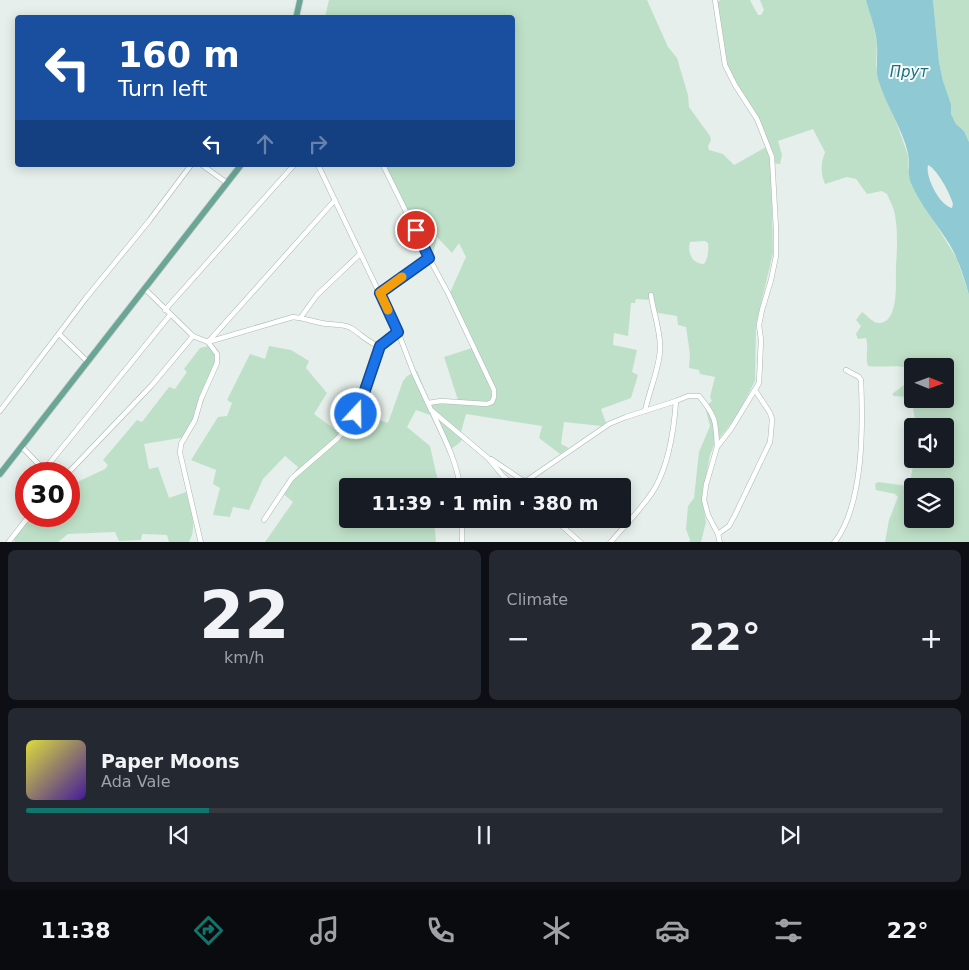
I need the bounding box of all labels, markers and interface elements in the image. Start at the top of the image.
icon: left [35,35,100,100]
text: 160 m [118,35,240,75]
water label: Прут [890,63,929,81]
text: Turn left [118,76,207,101]
icon: left [198,130,226,158]
icon: ahead [251,130,279,158]
icon: right [304,130,332,158]
pin [395,209,437,251]
icon: arrive [402,216,430,244]
north arrow [904,358,954,408]
map controls [904,358,954,528]
position arrow [329,387,381,439]
button: sound [904,418,954,468]
speed limit sign: 30 [15,462,80,527]
button: layers [904,478,954,528]
text: 11:39 · 1 min · 380 m [371,492,599,514]
text: 22 [199,578,289,653]
text: Climate [507,590,568,609]
text: 22° [689,615,761,659]
text: − [507,622,530,655]
text: + [920,622,943,655]
text: km/h [224,648,264,667]
text: Paper Moons [101,750,240,772]
text: Ada Vale [101,772,171,791]
icon: previous [165,821,193,849]
icon: pause [470,821,498,849]
icon: next [776,821,804,849]
icon: directions [191,913,226,948]
icon: music [307,913,342,948]
icon: phone [423,913,458,948]
icon: climate [539,913,574,948]
icon: car [655,913,690,948]
icon: filters [771,913,806,948]
text: 11:38 [40,918,110,943]
text: 22° [887,918,928,943]

